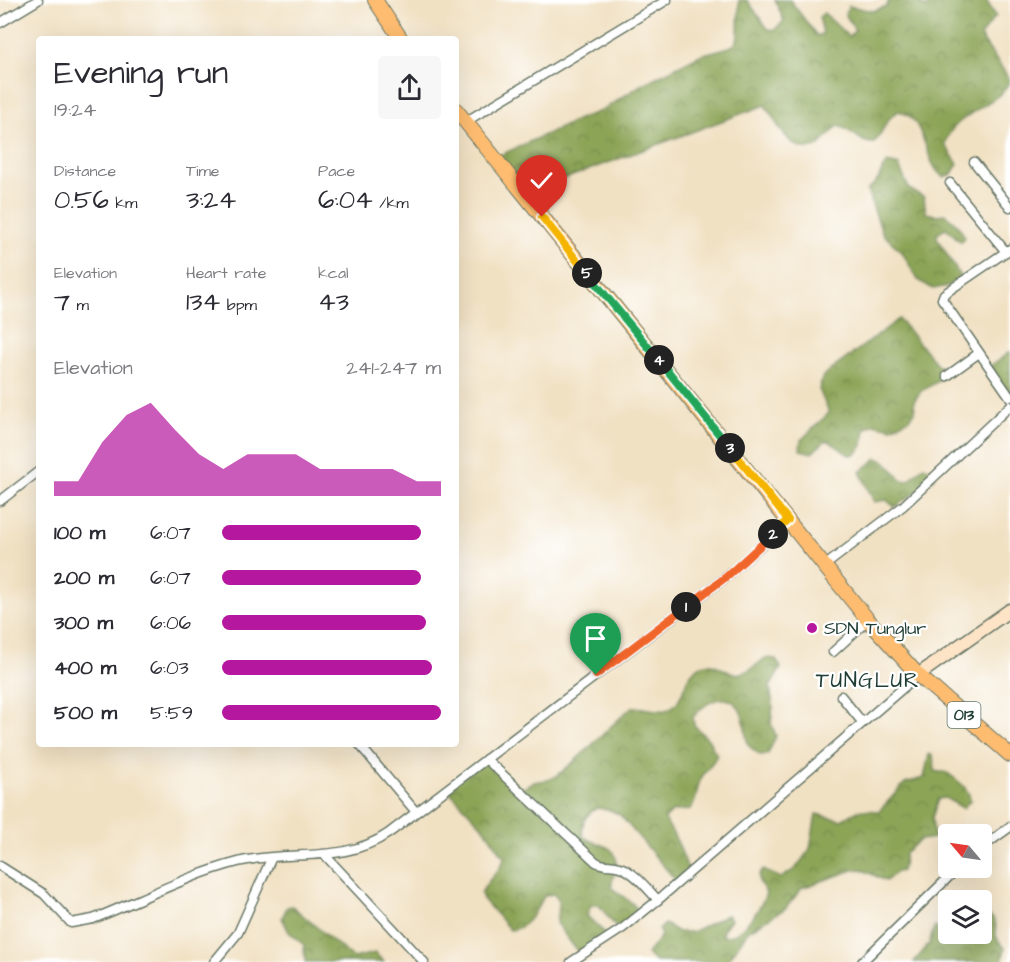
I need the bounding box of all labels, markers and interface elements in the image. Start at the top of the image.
text: Evening run [54,50,228,96]
button: share [378,56,441,119]
text: 19:24 [54,96,96,124]
pin [516,155,567,217]
text: Distance [54,160,116,182]
text: Time [186,160,220,182]
text: Pace [318,160,355,182]
icon: check [525,164,558,197]
text: 0.56 [54,182,109,218]
text: 3:24 [186,182,236,218]
text: 6:04 [318,182,373,218]
text: km [109,192,137,214]
text: /km [373,192,409,214]
pin: 5 [572,258,602,288]
text: Elevation [54,262,117,284]
text: Heart rate [186,262,266,284]
text: kcal [318,262,349,284]
text: 5 [581,262,593,284]
text: 7 [54,284,70,320]
text: 134 [186,284,220,320]
text: 43 [318,284,349,320]
text: m [70,294,89,316]
text: bpm [220,294,257,316]
pin: 4 [644,345,674,375]
text: 4 [654,349,664,371]
text: Elevation [54,354,133,382]
text: 241–247 m [346,354,441,382]
pin: 3 [715,433,745,463]
text: 3 [726,437,734,459]
text: 100 m [54,519,105,547]
text: 6:07 [150,519,191,547]
pin: 2 [758,519,788,549]
text: 2 [768,523,778,545]
text: 200 m [54,564,114,592]
text: 6:07 [150,564,191,592]
pin: 1 [671,592,701,622]
text: 1 [685,596,687,618]
text: 300 m [54,609,113,637]
text: 6:06 [150,609,191,637]
pin [570,613,621,675]
place label: SDN Tunglur [824,616,926,642]
marker: SDN Tunglur [805,621,819,635]
icon: arrive [579,622,612,655]
text: 400 m [54,654,116,682]
text: 6:03 [150,654,189,682]
district label: TUNGLUR [816,666,920,695]
text: 500 m [54,699,117,727]
text: 5:59 [150,699,193,727]
road number: 013 [948,702,980,728]
north arrow [938,824,992,878]
map controls [938,824,992,944]
button: layers [938,890,992,944]

